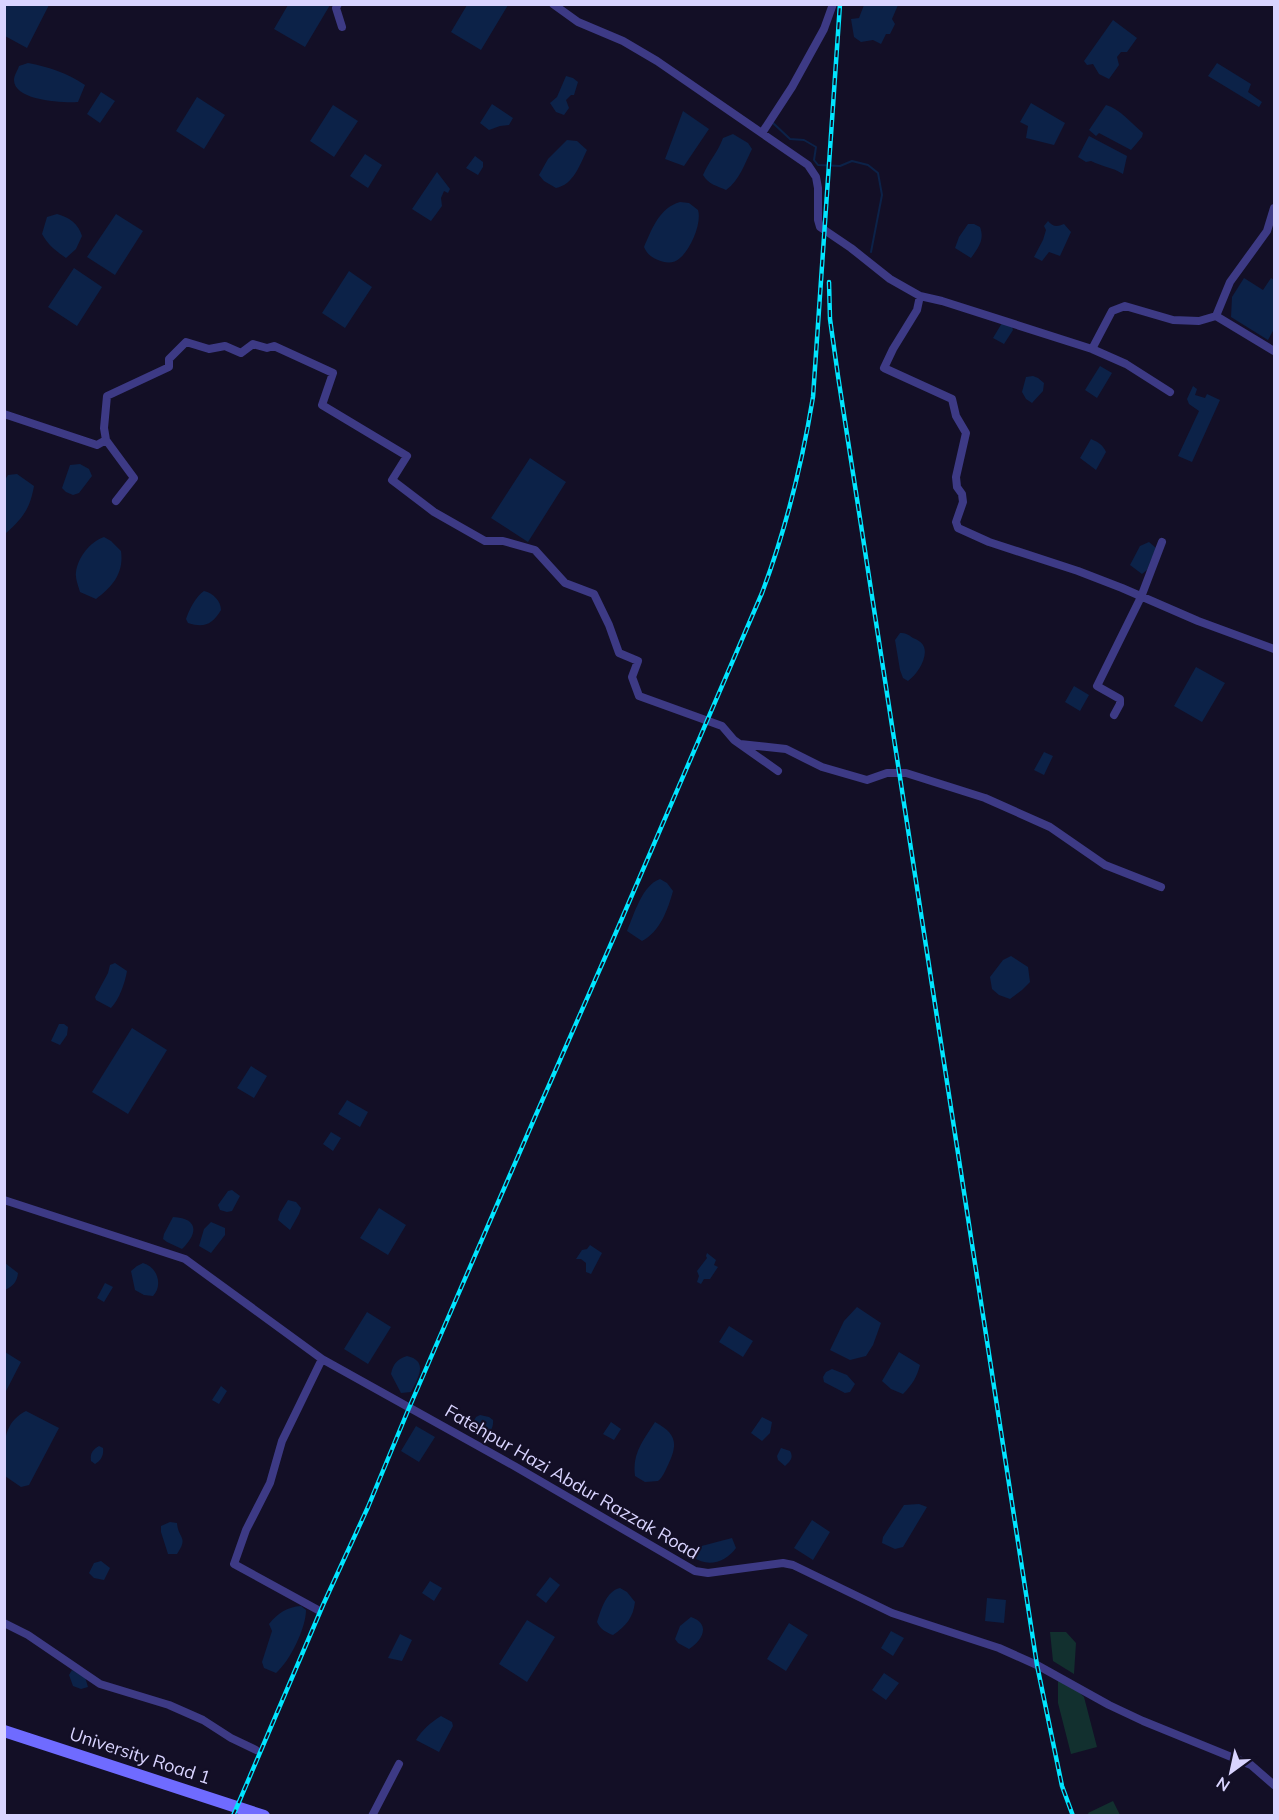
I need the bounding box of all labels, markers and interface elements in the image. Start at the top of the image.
street label: Fatehpur Hazi Abdur Razzak Road [441,1399,703,1564]
street label: University Road 1 [67,1722,214,1789]
north arrow [1201,1742,1261,1802]
text: N [1212,1773,1233,1796]

